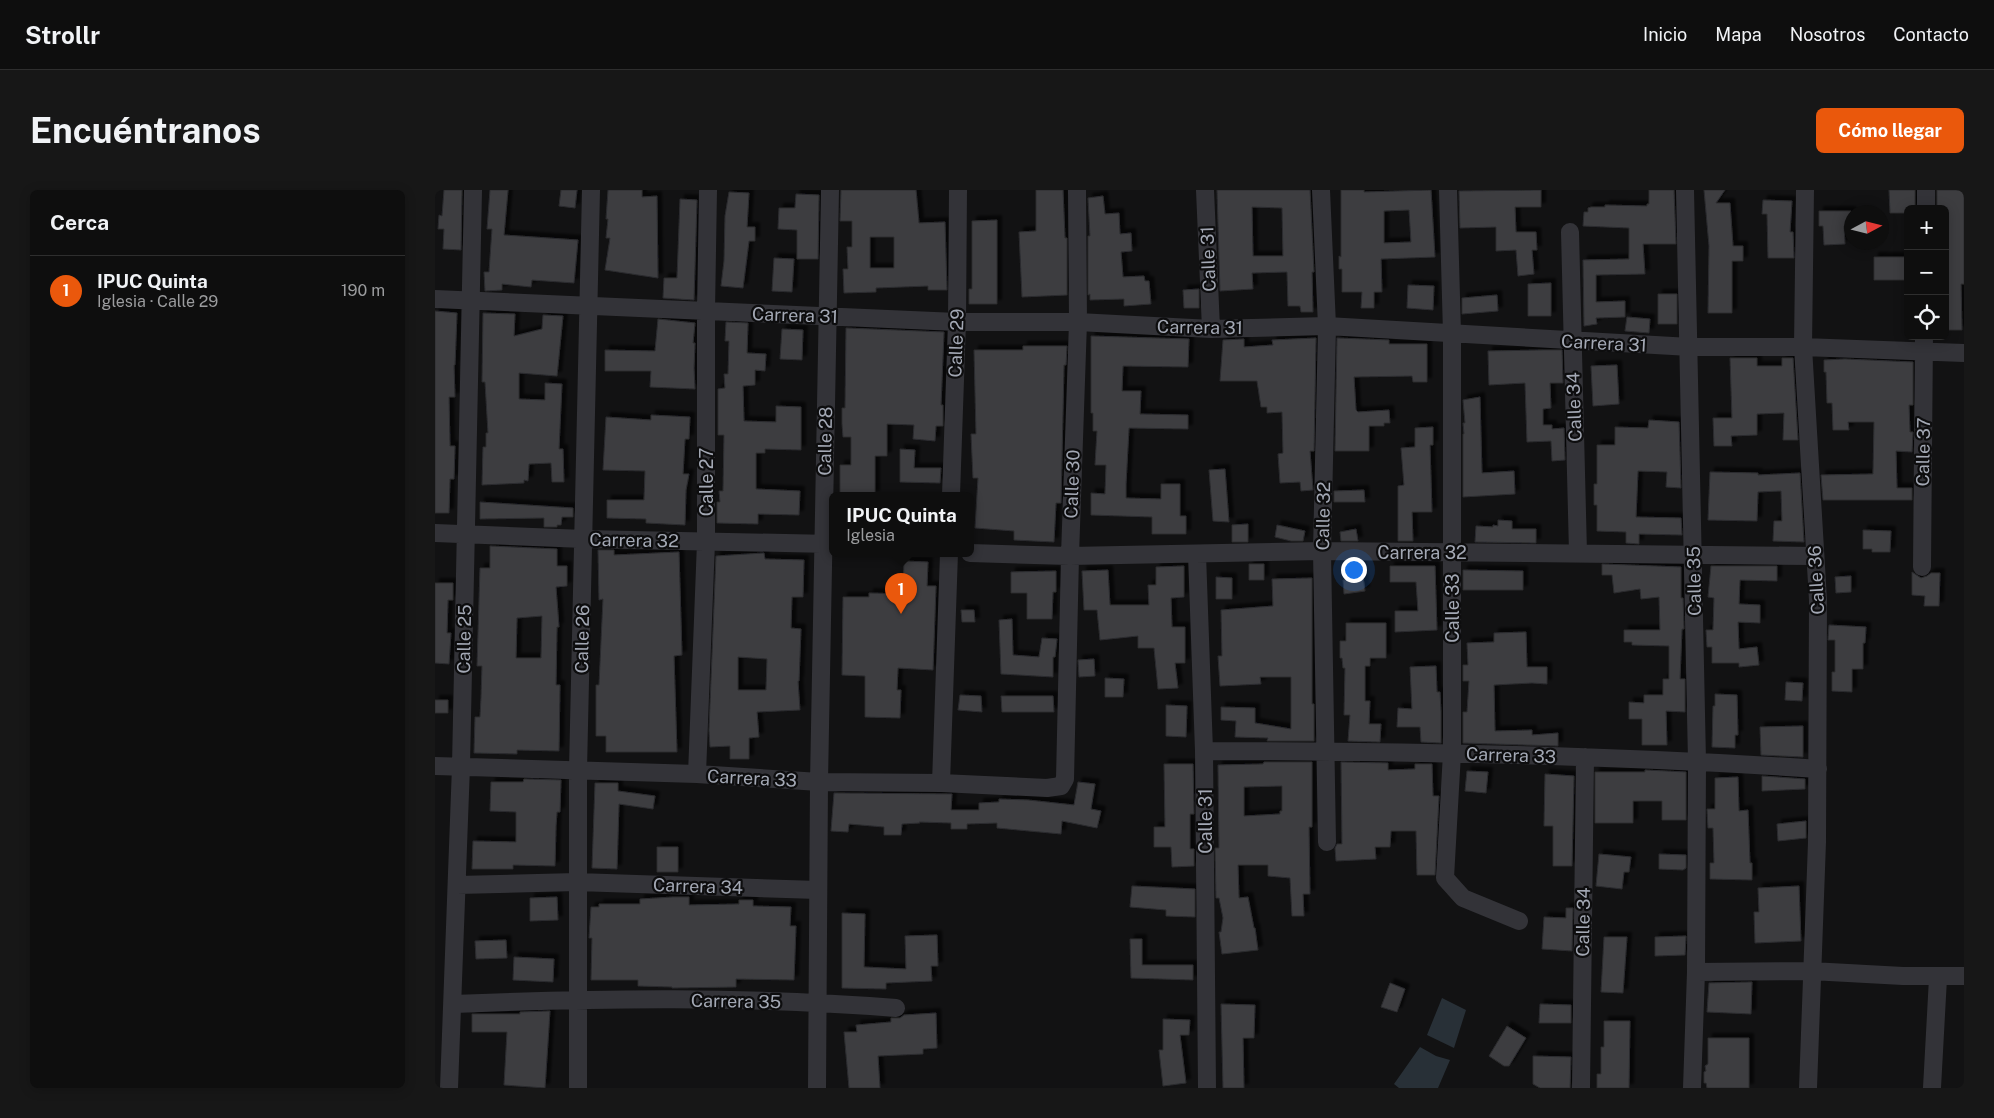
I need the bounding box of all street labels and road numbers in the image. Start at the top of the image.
street label: Calle 31 [1196,226,1220,292]
street label: Carrera 31 [752,303,838,327]
street label: Calle 29 [944,308,968,378]
street label: Carrera 31 [1157,316,1243,338]
street label: Carrera 31 [1560,330,1648,356]
street label: Calle 34 [1562,372,1586,442]
street label: Calle 28 [814,406,836,476]
street label: Calle 37 [1912,417,1934,487]
street label: Calle 27 [696,448,717,516]
street label: Calle 30 [1060,449,1084,519]
street label: Calle 32 [1312,481,1334,551]
street label: Carrera 32 [589,529,679,551]
street label: Carrera 32 [1377,542,1467,563]
street label: Calle 36 [1804,545,1828,615]
street label: Calle 35 [1683,546,1705,616]
street label: Calle 33 [1442,573,1463,643]
street label: Calle 25 [453,604,475,674]
street label: Calle 26 [571,604,593,674]
street label: Carrera 33 [1466,743,1556,767]
street label: Carrera 33 [707,765,797,791]
street label: Calle 31 [1195,788,1216,854]
street label: Carrera 34 [653,874,743,898]
street label: Calle 34 [1572,887,1594,957]
street label: Carrera 35 [691,990,781,1012]

